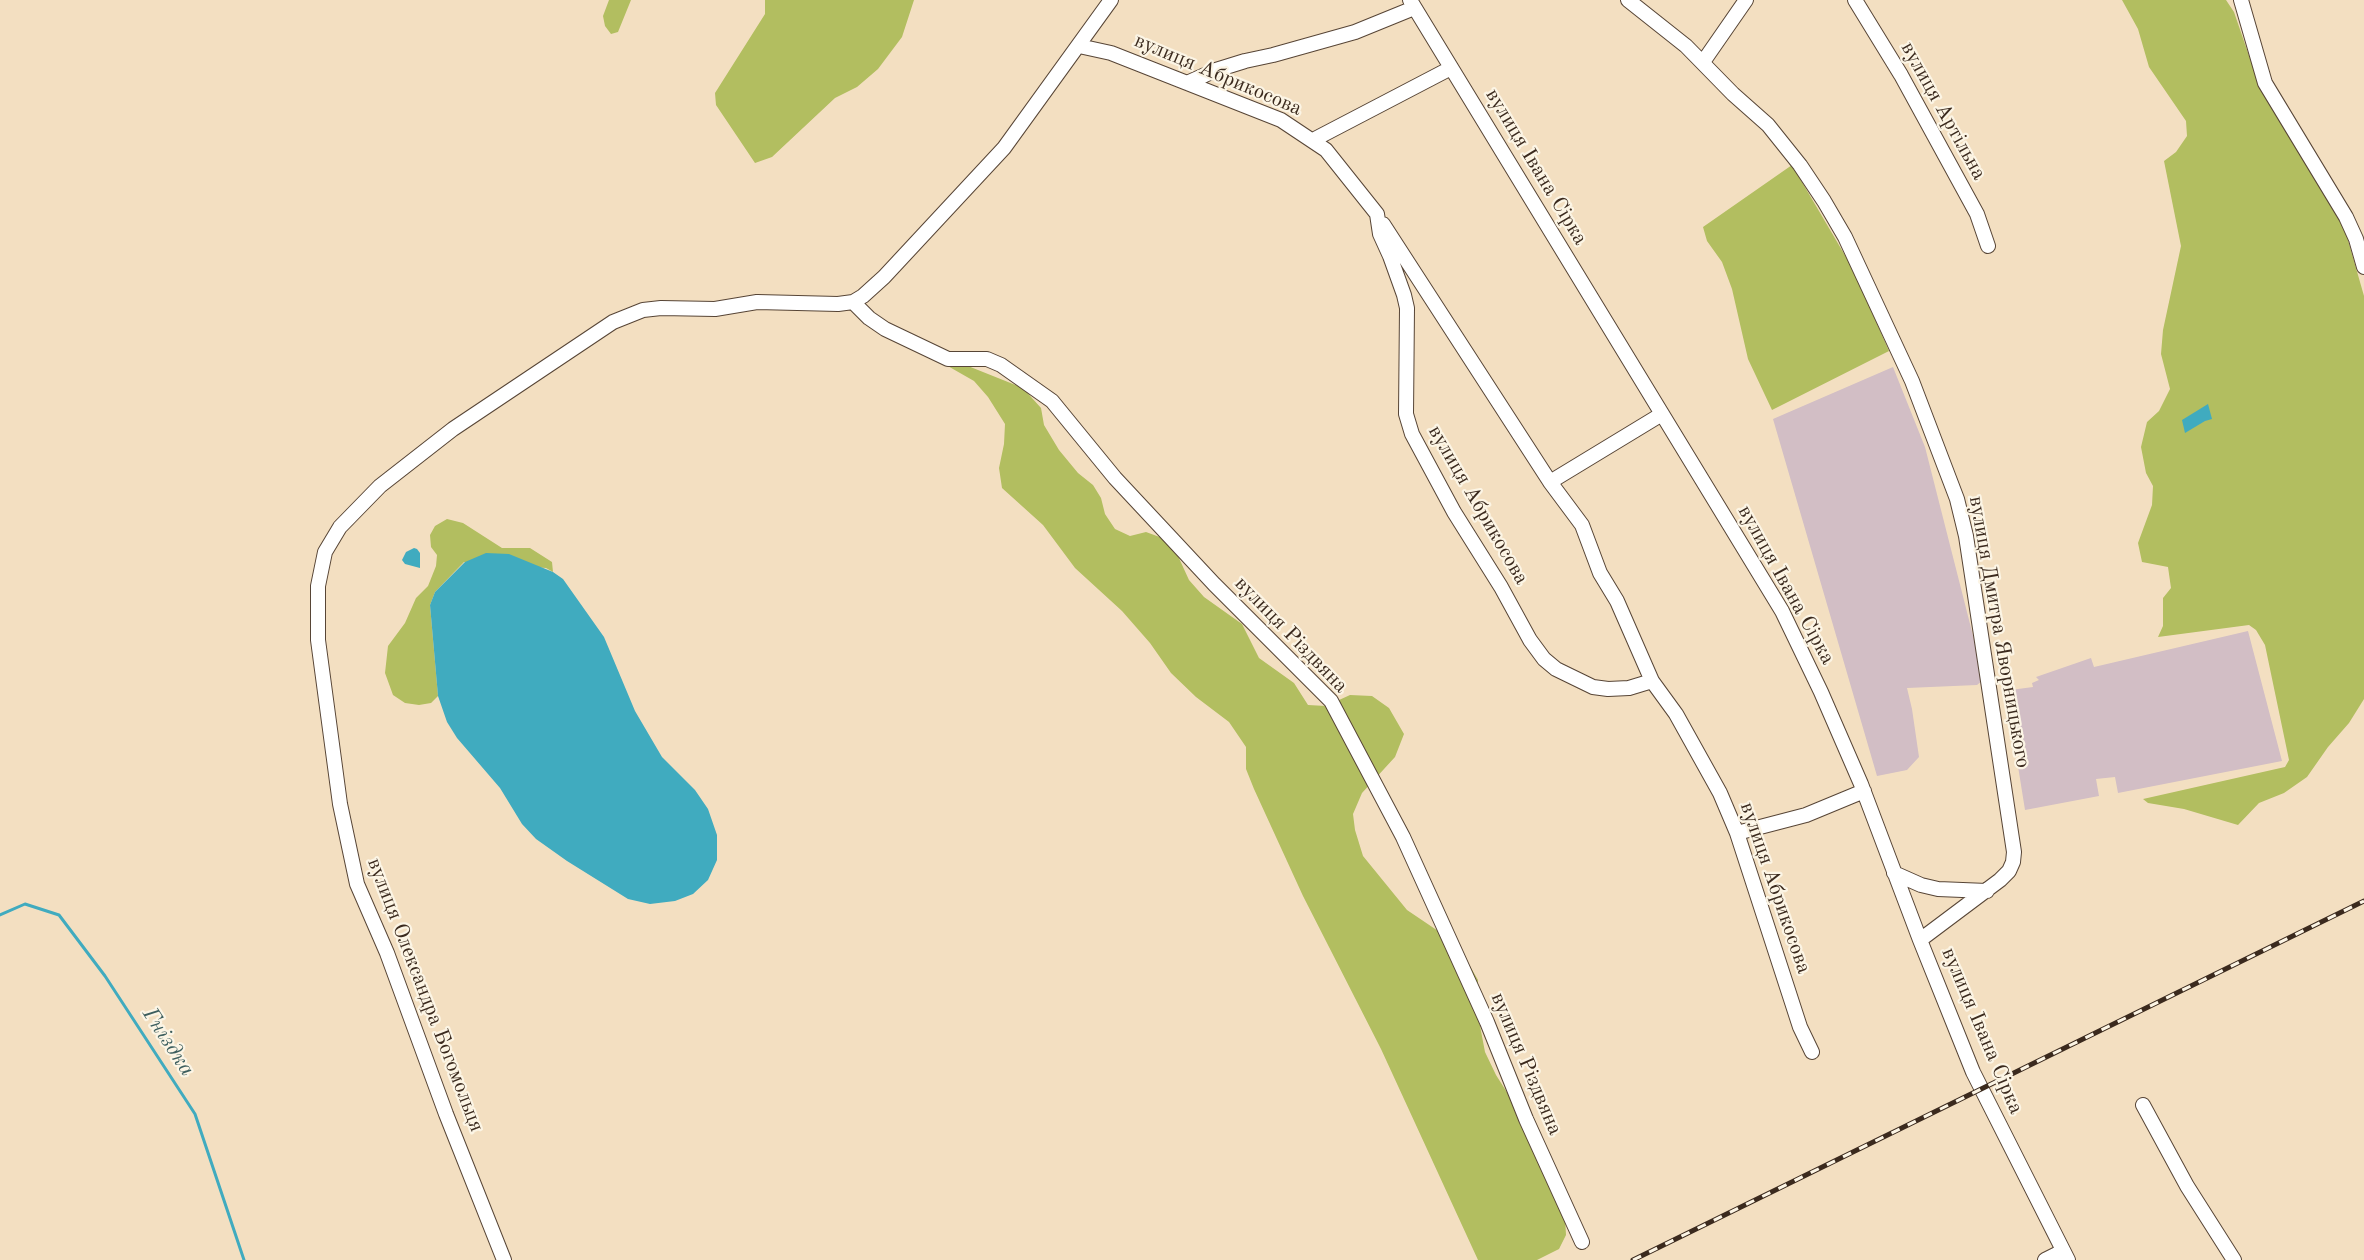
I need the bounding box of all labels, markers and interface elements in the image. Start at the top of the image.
street label: вулиця Абрикосова [1130,28,1306,122]
street label: вулиця Артільна [1895,38,1991,184]
street label: вулиця Івана Сірка [1479,84,1593,250]
street label: вулиця Абрикосова [1422,421,1534,589]
street label: вулиця Дмитра Яворницького [1963,494,2035,770]
street label: вулиця Івана Сірка [1732,501,1840,669]
street label: вулиця Різдвяна [1229,571,1353,699]
street label: вулиця Абрикосова [1734,799,1816,977]
street label: вулиця Олександра Богомольця [361,854,489,1136]
street label: вулиця Івана Сірка [1936,944,2028,1118]
street label: вулиця Різдвяна [1485,989,1567,1139]
water label: Гніздка [136,1003,200,1081]

